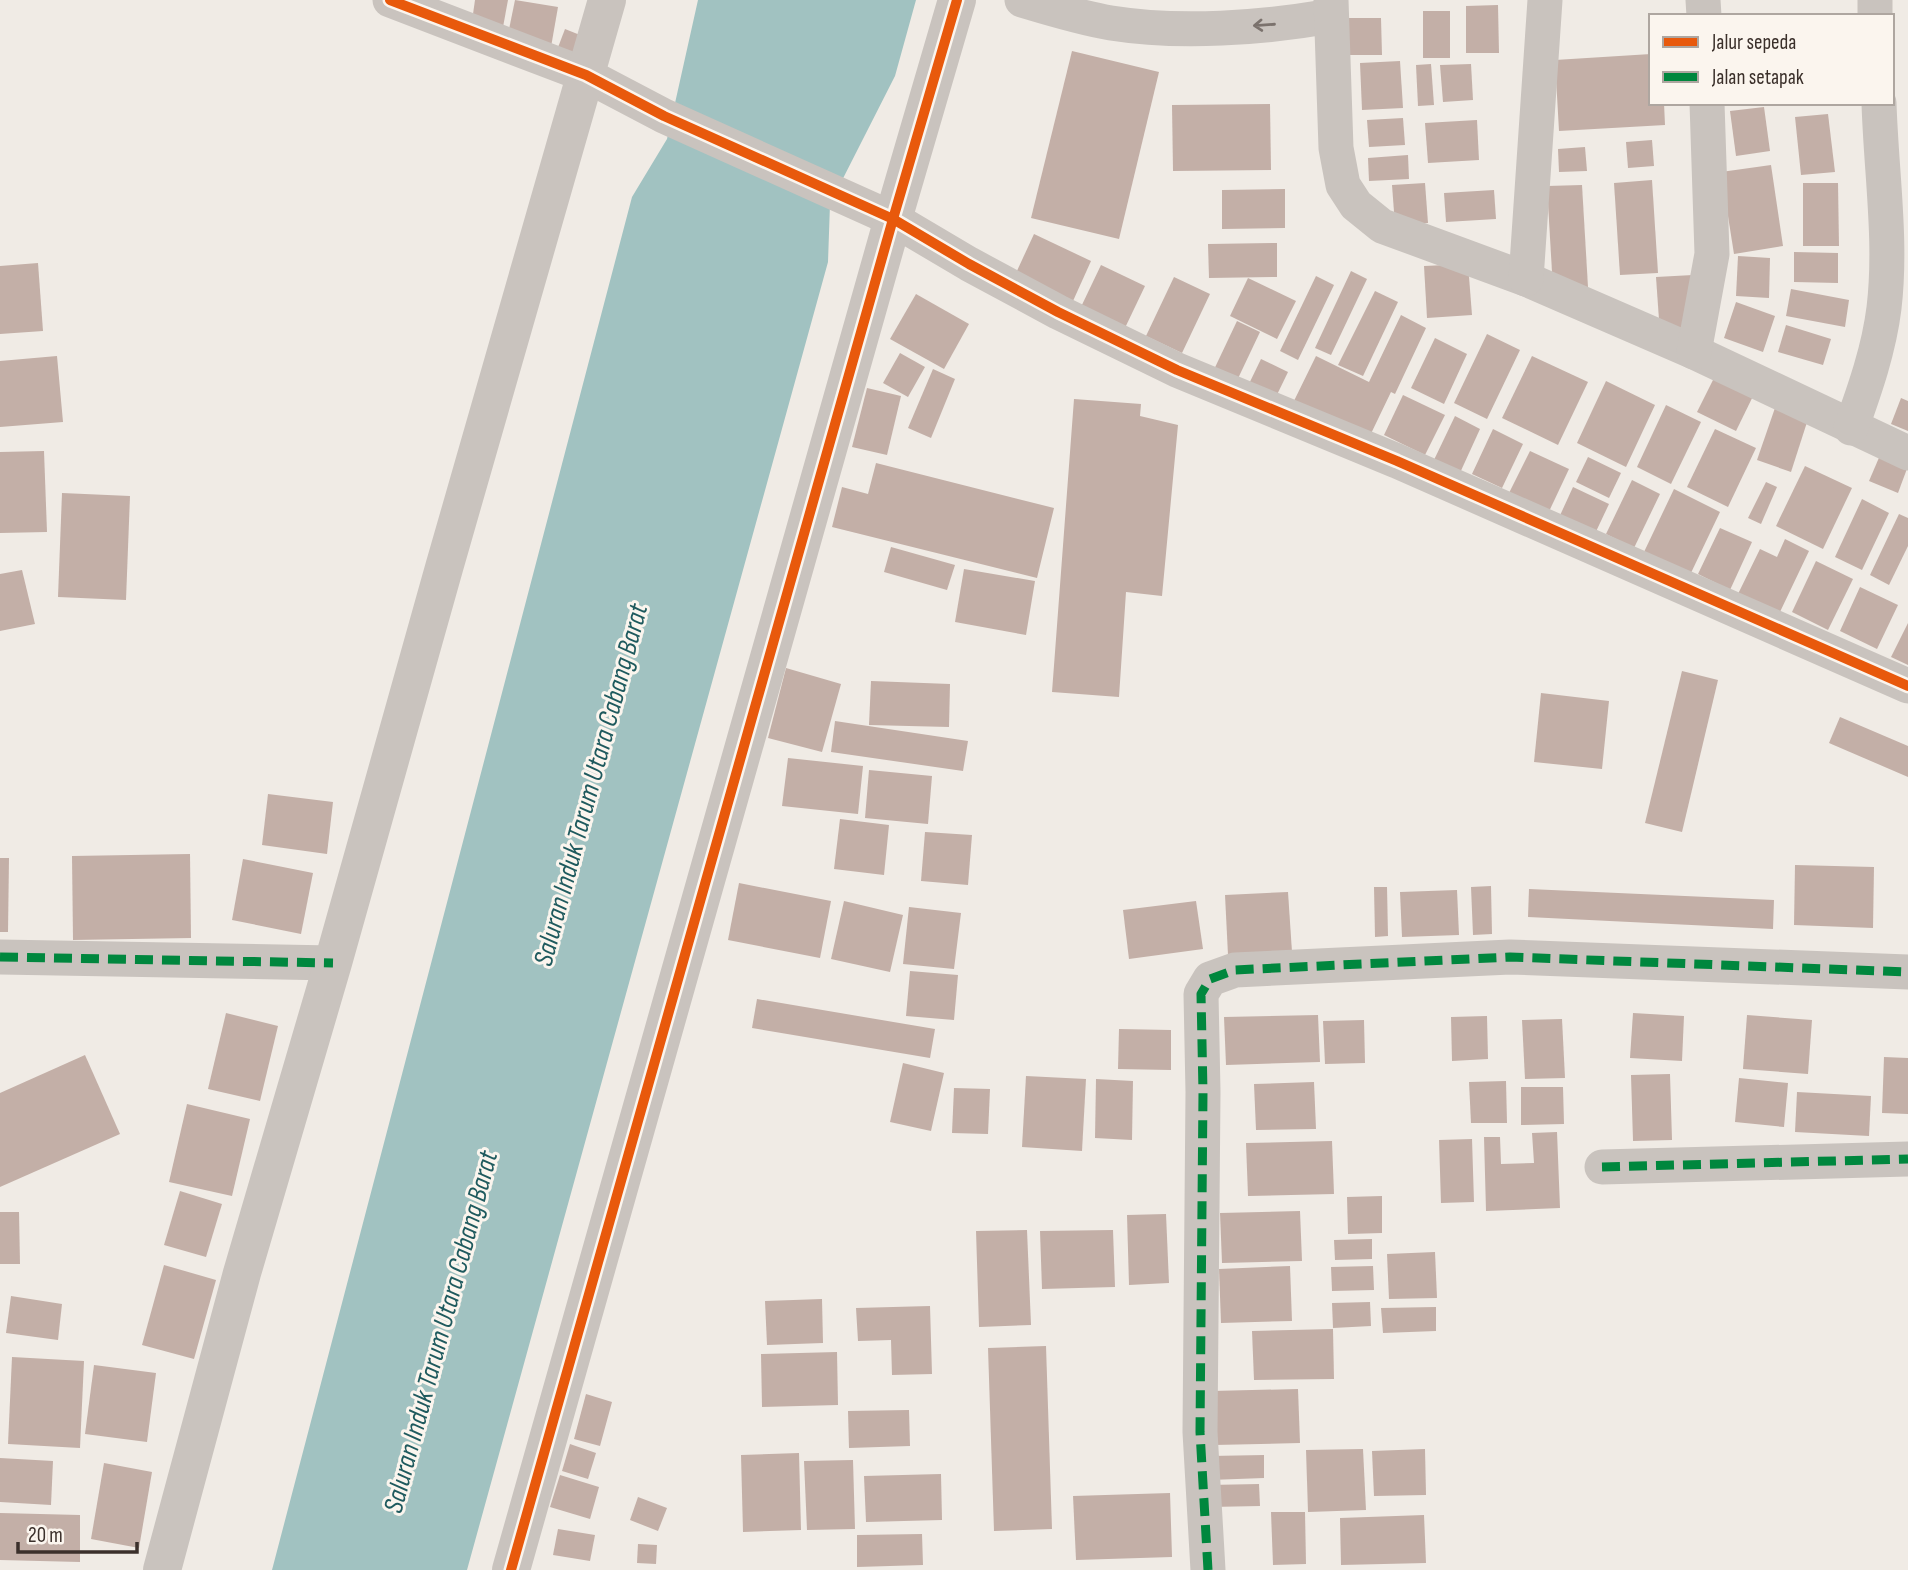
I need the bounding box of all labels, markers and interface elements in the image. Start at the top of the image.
legend [1649,14,1894,105]
one-way arrow [1253,19,1276,32]
text: Jalur sepeda [1711,30,1796,55]
text: Jalan setapak [1711,65,1804,90]
water label: Saluran Induk Tarum Utara Cabang Barat [527,600,655,970]
water label: Saluran Induk Tarum Utara Cabang Barat [377,1147,505,1517]
scale bar [18,1510,136,1554]
text: 20 m [28,1523,63,1548]

